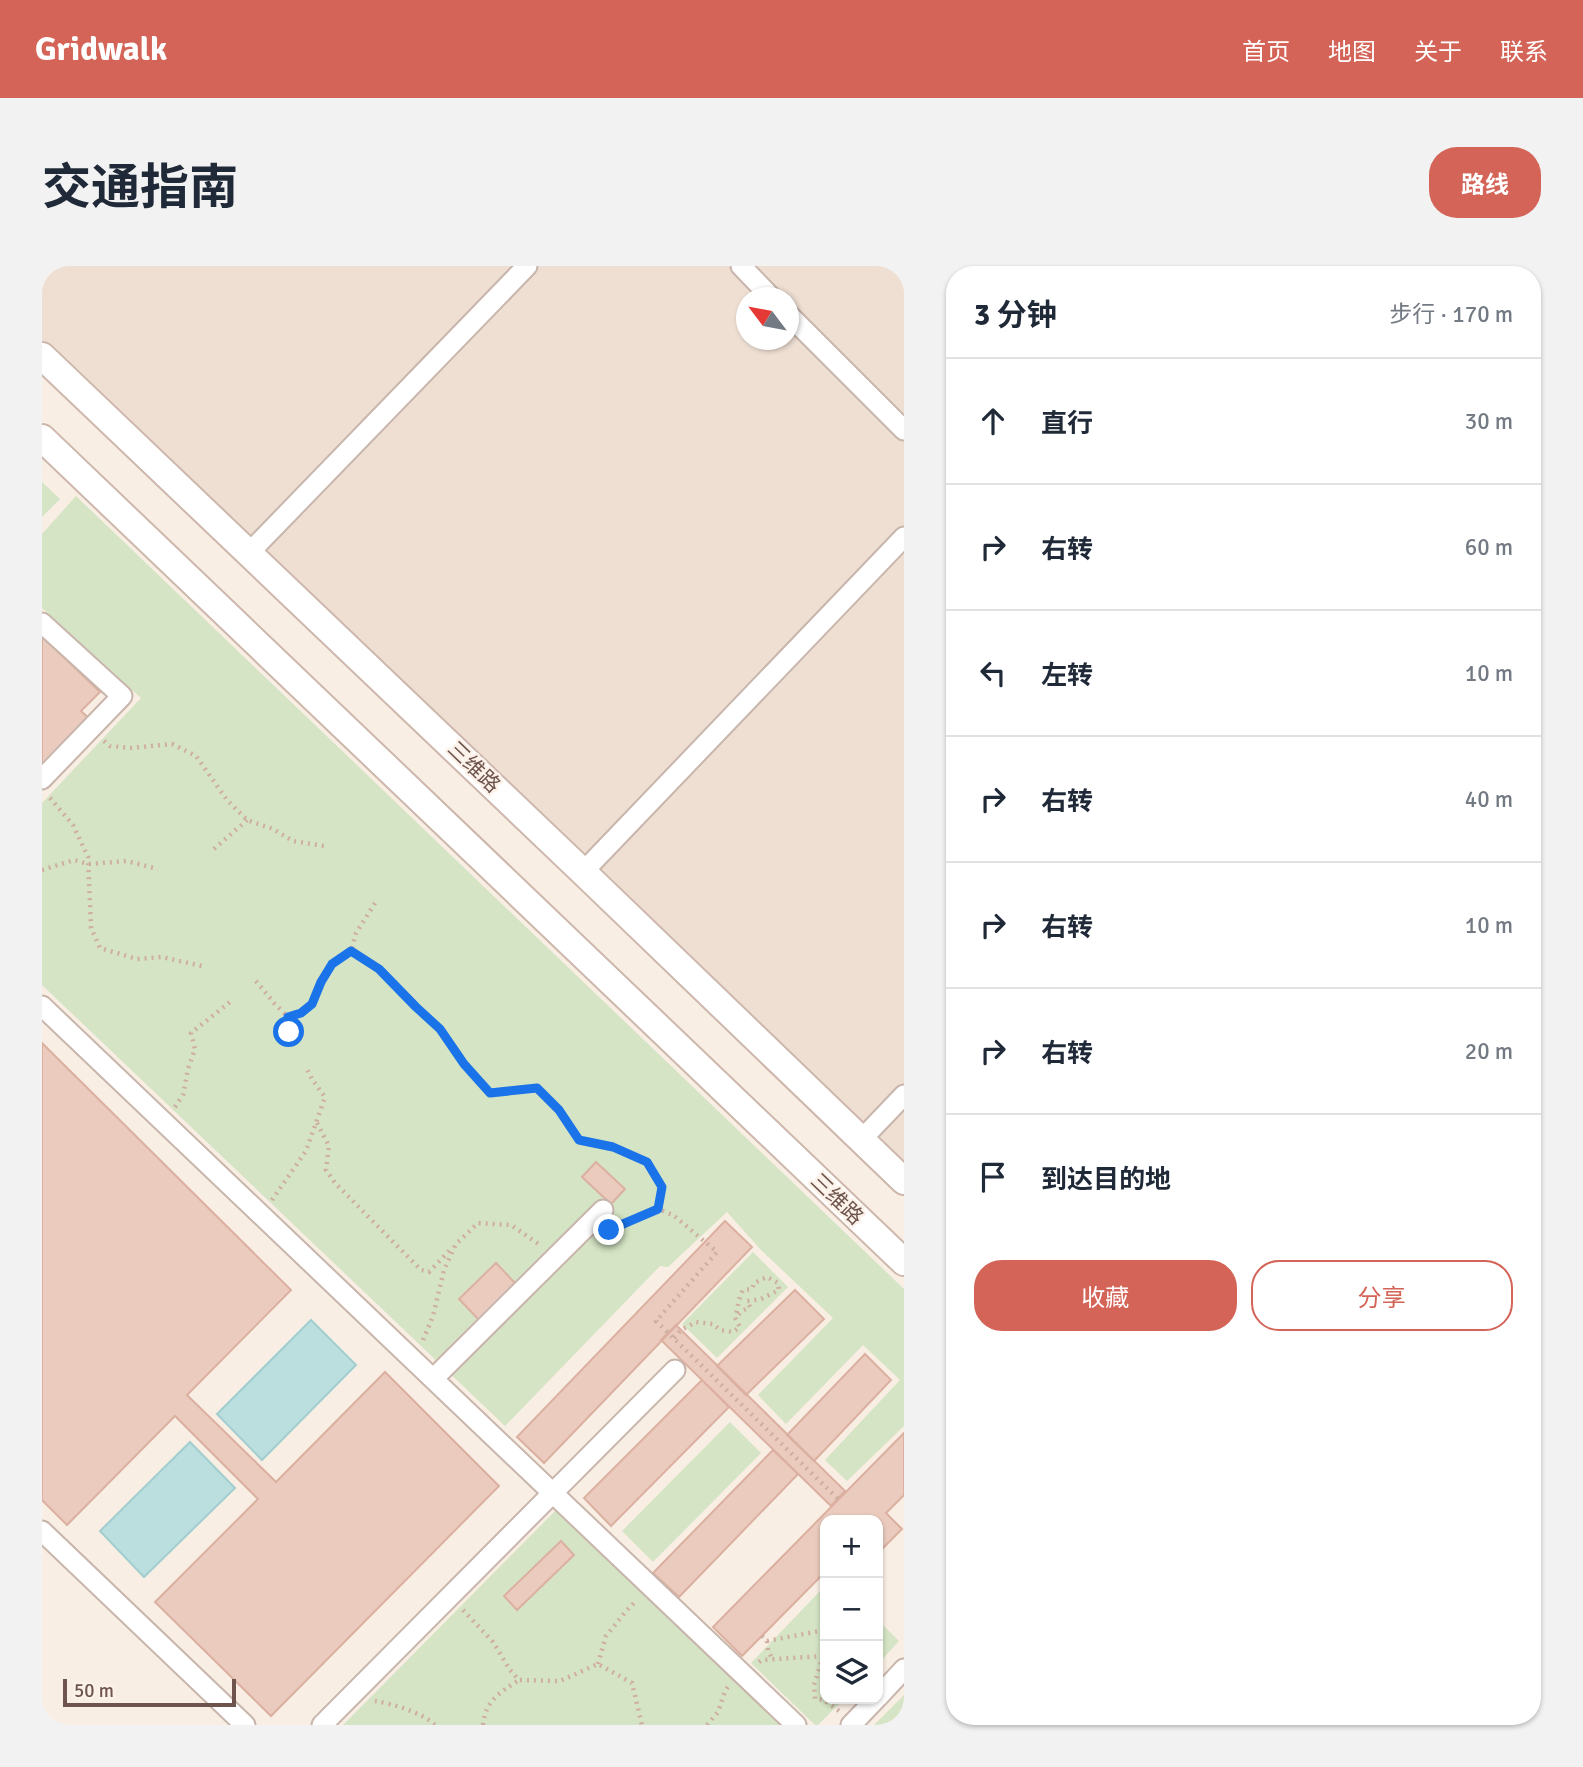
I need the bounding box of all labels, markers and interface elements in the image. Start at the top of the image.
text: Gridwalk [35,29,167,70]
text: 首页 [1242,37,1290,67]
text: 地图 [1328,37,1376,67]
text: 关于 [1414,37,1462,67]
text: 联系 [1500,37,1548,67]
button: 路线 [1429,147,1541,218]
text: 交通指南 [42,158,238,218]
north arrow [736,287,799,350]
text: 3 分钟 [974,297,1057,334]
text: 步行 · 170 m [1389,300,1513,329]
icon: ahead [974,402,1012,440]
text: 30 m [1465,407,1513,436]
text: 直行 [1041,408,1093,440]
icon: right [974,528,1012,566]
text: 60 m [1465,533,1513,562]
text: 右转 [1041,534,1093,566]
icon: left [974,654,1012,692]
text: 10 m [1465,659,1513,688]
text: 左转 [1041,660,1093,692]
street label: 三维路 [442,736,506,798]
icon: right [974,780,1012,818]
text: 40 m [1465,785,1513,814]
text: 右转 [1041,786,1093,818]
icon: right [974,906,1012,944]
text: 10 m [1465,911,1513,940]
text: 右转 [1041,912,1093,944]
route start [273,1016,304,1047]
icon: right [974,1032,1012,1070]
text: 20 m [1465,1037,1513,1066]
text: 右转 [1041,1038,1093,1070]
icon: arrive [974,1158,1012,1196]
text: 到达目的地 [1041,1164,1171,1196]
street label: 三维路 [805,1168,869,1230]
route end [593,1214,624,1245]
button: 收藏 [974,1260,1237,1331]
button: 分享 [1251,1260,1513,1331]
map controls [820,1515,883,1704]
button: + [820,1515,883,1578]
button: − [820,1578,883,1641]
button: layers [820,1641,883,1704]
scale bar [63,1676,236,1708]
text: 50 m [74,1679,114,1703]

